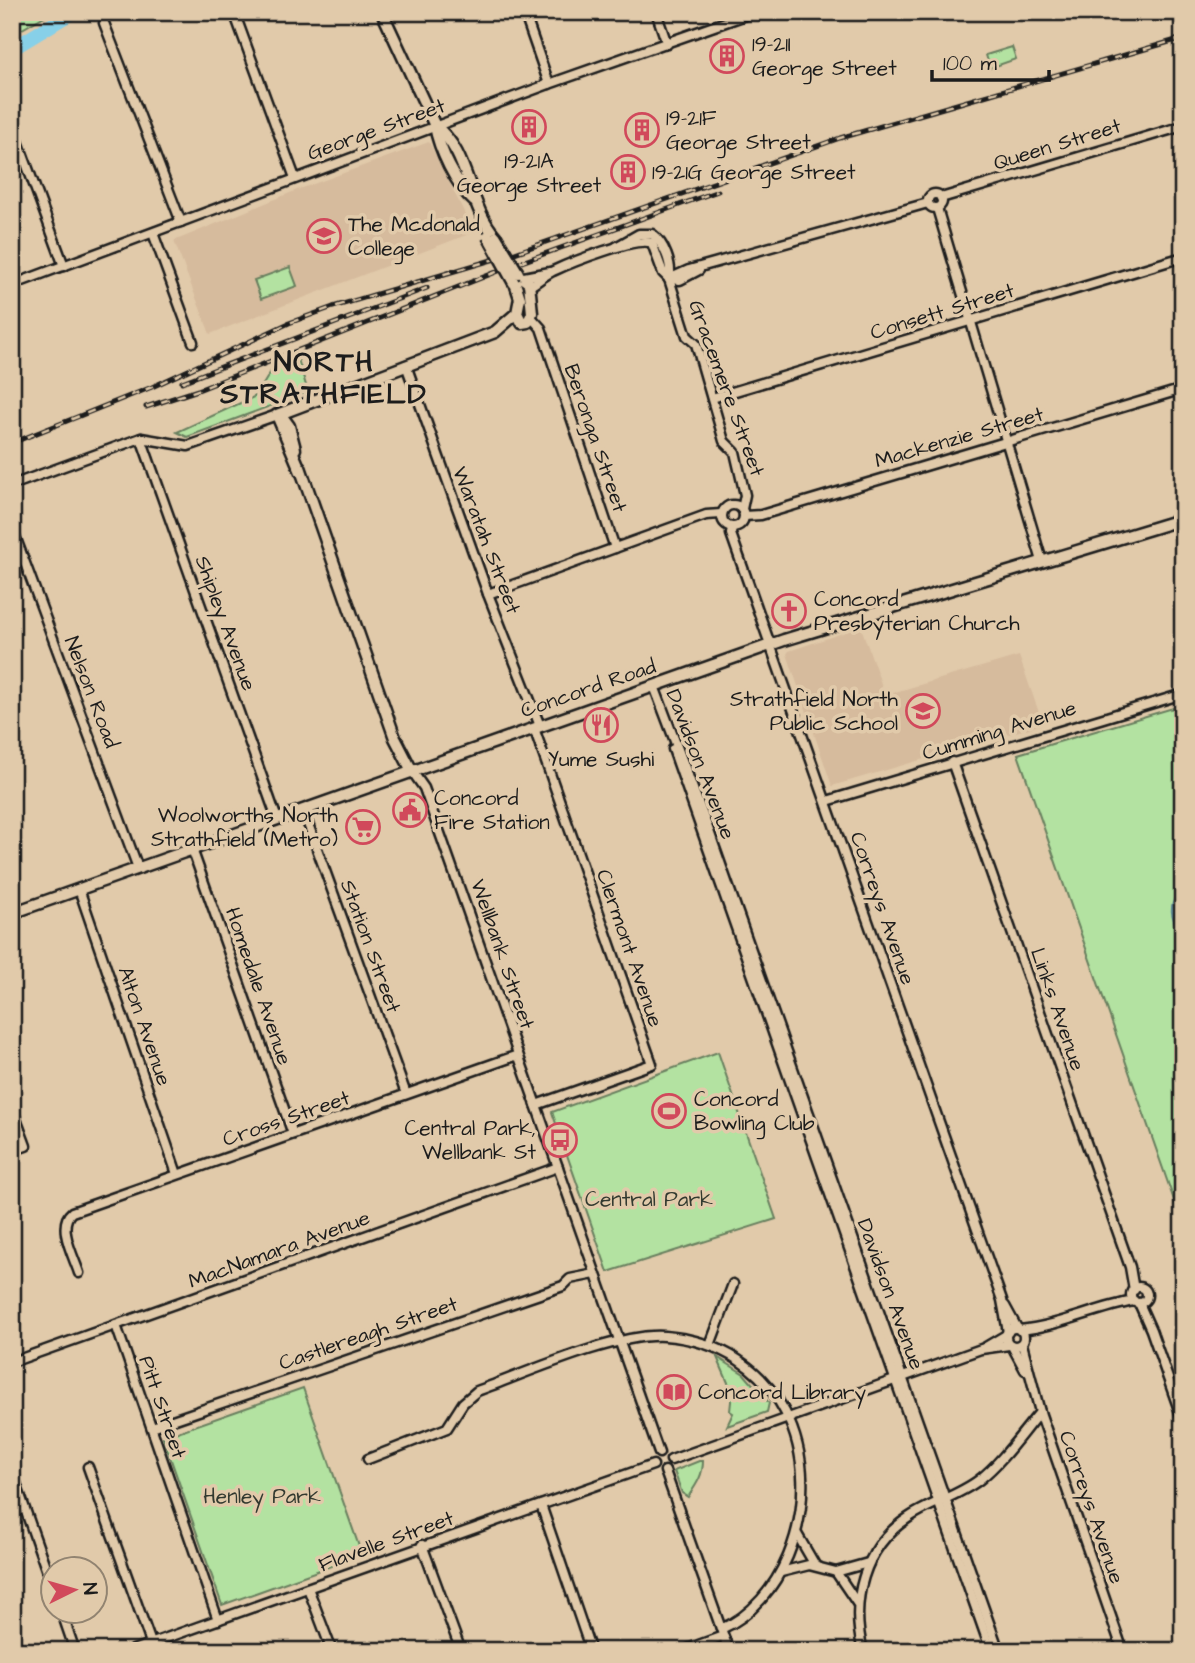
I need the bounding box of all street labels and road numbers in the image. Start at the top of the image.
street label: George Street [303,91,450,170]
street label: Queen Street [990,111,1125,178]
street label: Consett Street [867,276,1018,347]
street label: Gracemere Street [681,296,772,481]
street label: Beronga Street [555,360,635,517]
street label: Mackenzie Street [871,399,1047,475]
street label: Waratah Street [445,462,528,618]
street label: Shipley Avenue [186,552,263,695]
street label: Nelson Road [57,632,126,752]
street label: Concord Road [517,652,660,725]
street label: Davidson Avenue [659,685,742,843]
street label: Cumming Avenue [919,693,1080,770]
street label: Correys Avenue [841,828,922,989]
street label: Clermont Avenue [589,865,670,1031]
street label: Wellbank Street [463,875,542,1033]
street label: Station Street [333,876,408,1017]
street label: Homedale Avenue [218,903,299,1069]
street label: Links Avenue [1023,944,1092,1075]
street label: Alton Avenue [111,963,178,1090]
street label: Cross Street [219,1083,354,1154]
street label: MacNamara Avenue [184,1203,374,1296]
street label: Davidson Avenue [850,1215,931,1374]
street label: Castlereagh Street [275,1289,463,1380]
street label: Pitt Street [131,1352,194,1463]
street label: Correys Avenue [1050,1427,1131,1588]
street label: Flavelle Street [315,1503,458,1579]

